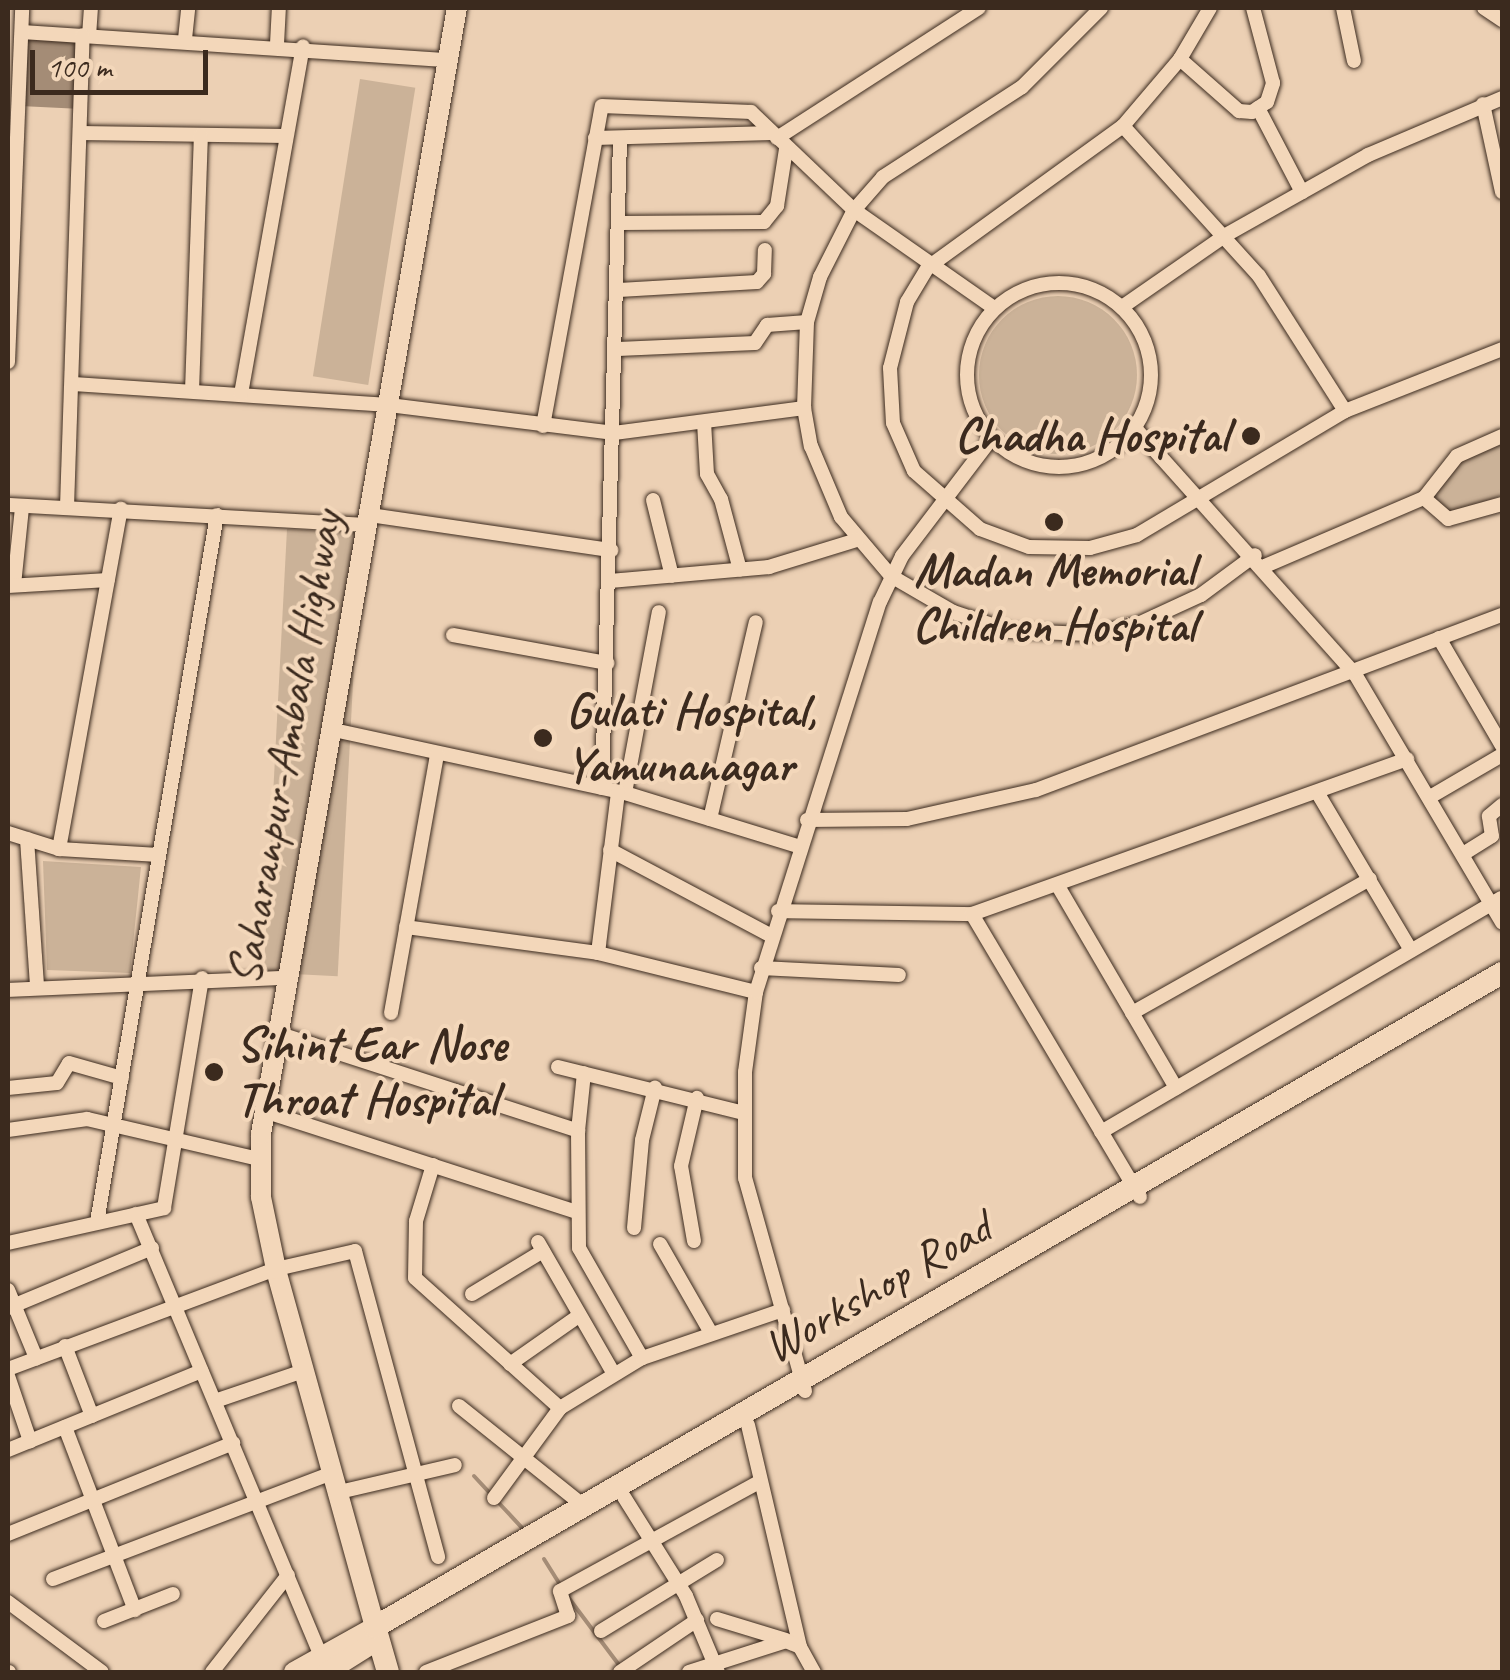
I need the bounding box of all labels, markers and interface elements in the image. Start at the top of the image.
scale bar [35,30,212,92]
text: 100 m [47,48,112,86]
place label: Chadha Hospital [954,407,1228,465]
marker: Chadha Hospital [1238,423,1264,449]
street label: Saharanpur-Ambala Highway [215,507,355,989]
marker: Madan Memorial Children Hospital [1041,509,1067,535]
place label: Madan Memorial Children Hospital [912,541,1196,654]
place label: Gulati Hospital, Yamunanagar [566,681,816,794]
marker: Gulati Hospital, Yamunanagar [530,725,556,751]
place label: Sihint Ear Nose Throat Hospital [236,1015,508,1128]
marker: Sihint Ear Nose Throat Hospital [201,1059,227,1085]
street label: Workshop Road [753,1199,1001,1375]

